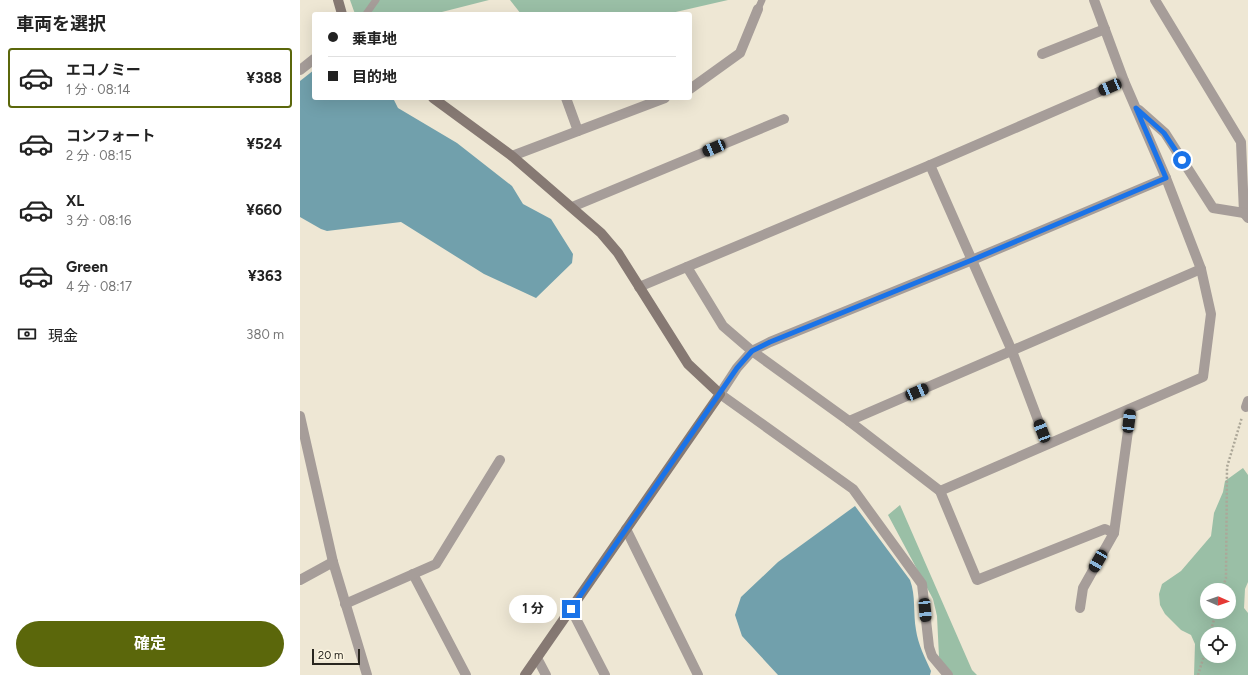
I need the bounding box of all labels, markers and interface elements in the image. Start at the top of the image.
text: 車両を選択 [16,13,106,35]
text: 乗車地 [352,30,397,48]
icon: car [18,60,54,96]
text: エコノミー [66,61,141,79]
text: 目的地 [352,68,397,86]
text: ¥388 [246,69,282,87]
car [1097,77,1123,97]
text: 1 分 · 08:14 [66,82,130,97]
icon: car [18,126,54,162]
text: コンフォート [66,127,156,145]
text: ¥524 [246,135,282,153]
car [701,138,727,158]
text: 2 分 · 08:15 [66,148,132,163]
route start [1173,151,1191,169]
icon: car [18,192,54,228]
text: XL [66,192,84,210]
text: ¥660 [246,201,282,219]
text: 3 分 · 08:16 [66,213,131,228]
icon: car [18,258,54,294]
text: Green [66,258,108,276]
text: ¥363 [248,267,282,285]
text: 4 分 · 08:17 [66,279,132,294]
icon: cash [16,323,38,345]
text: 現金 [48,327,78,345]
text: 380 m [246,327,284,342]
car [904,382,930,402]
car [1122,408,1136,434]
car [1032,418,1052,444]
car [1087,548,1109,574]
north arrow [1200,583,1236,619]
map controls [1200,583,1236,663]
callout: 1 分 [509,595,557,623]
car [918,598,932,622]
route end [562,600,580,618]
text: 1 分 [522,601,544,616]
button: 確定 [16,621,284,667]
button: locate [1200,627,1236,663]
scale bar [312,647,360,666]
text: 20 m [318,649,343,662]

